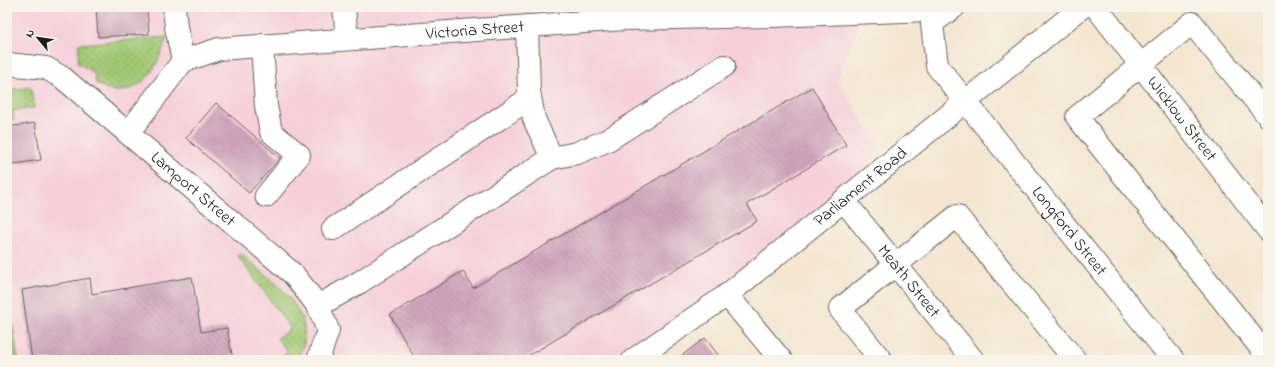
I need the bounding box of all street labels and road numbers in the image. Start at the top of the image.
street label: Victoria Street [424,14,525,46]
street label: Wicklow Street [1141,71,1223,167]
street label: Parliament Road [808,141,913,233]
street label: Lamport Street [145,145,241,233]
street label: Longford Street [1026,181,1113,282]
street label: Meath Street [871,239,947,323]

